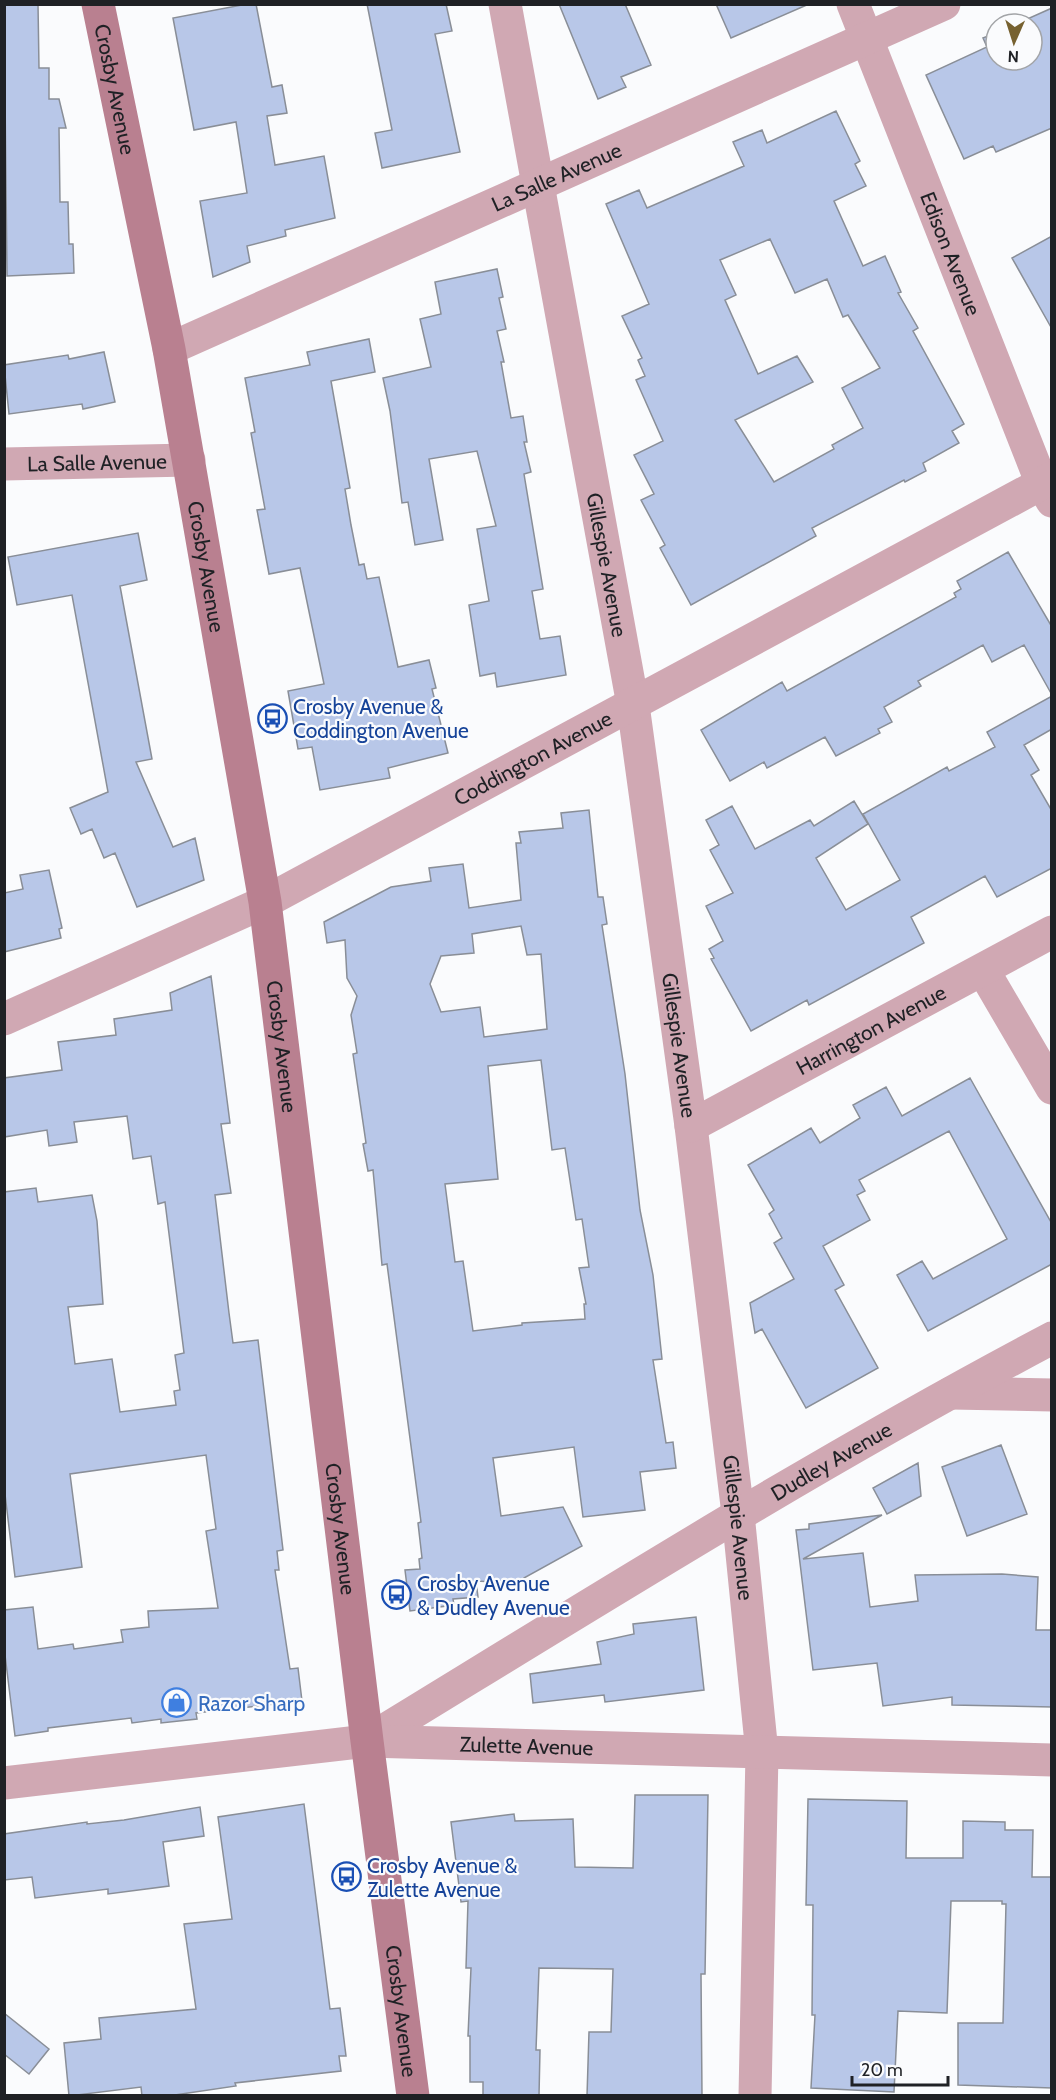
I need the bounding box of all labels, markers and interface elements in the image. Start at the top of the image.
north arrow [984,12,1044,72]
street label: Crosby Avenue [90,22,141,157]
text: N [1007,47,1019,66]
street label: La Salle Avenue [487,137,625,216]
street label: Edison Avenue [916,188,987,319]
street label: La Salle Avenue [27,448,167,476]
street label: Gillespie Avenue [582,491,633,639]
street label: Crosby Avenue [183,499,230,634]
place label: Crosby Avenue & Coddington Avenue [293,694,469,743]
bus stop icon: Crosby Avenue & Coddington Avenue [256,702,288,734]
street label: Coddington Avenue [449,705,616,811]
street label: Gillespie Avenue [658,971,702,1119]
street label: Crosby Avenue [262,979,303,1114]
street label: Harrington Avenue [792,979,950,1080]
street label: Dudley Avenue [766,1416,896,1506]
street label: Gillespie Avenue [718,1453,759,1602]
street label: Crosby Avenue [321,1461,362,1597]
place label: Crosby Avenue & Dudley Avenue [417,1571,570,1620]
bus stop icon: Crosby Avenue & Dudley Avenue [380,1579,412,1611]
shop icon: Razor Sharp [161,1687,193,1719]
place label: Razor Sharp [198,1691,305,1716]
street label: Zulette Avenue [459,1731,594,1760]
place label: Crosby Avenue & Zulette Avenue [367,1853,517,1902]
bus stop icon: Crosby Avenue & Zulette Avenue [330,1861,362,1893]
street label: Crosby Avenue [381,1944,423,2079]
scale bar [852,2049,948,2087]
text: 20 m [861,2059,903,2081]

